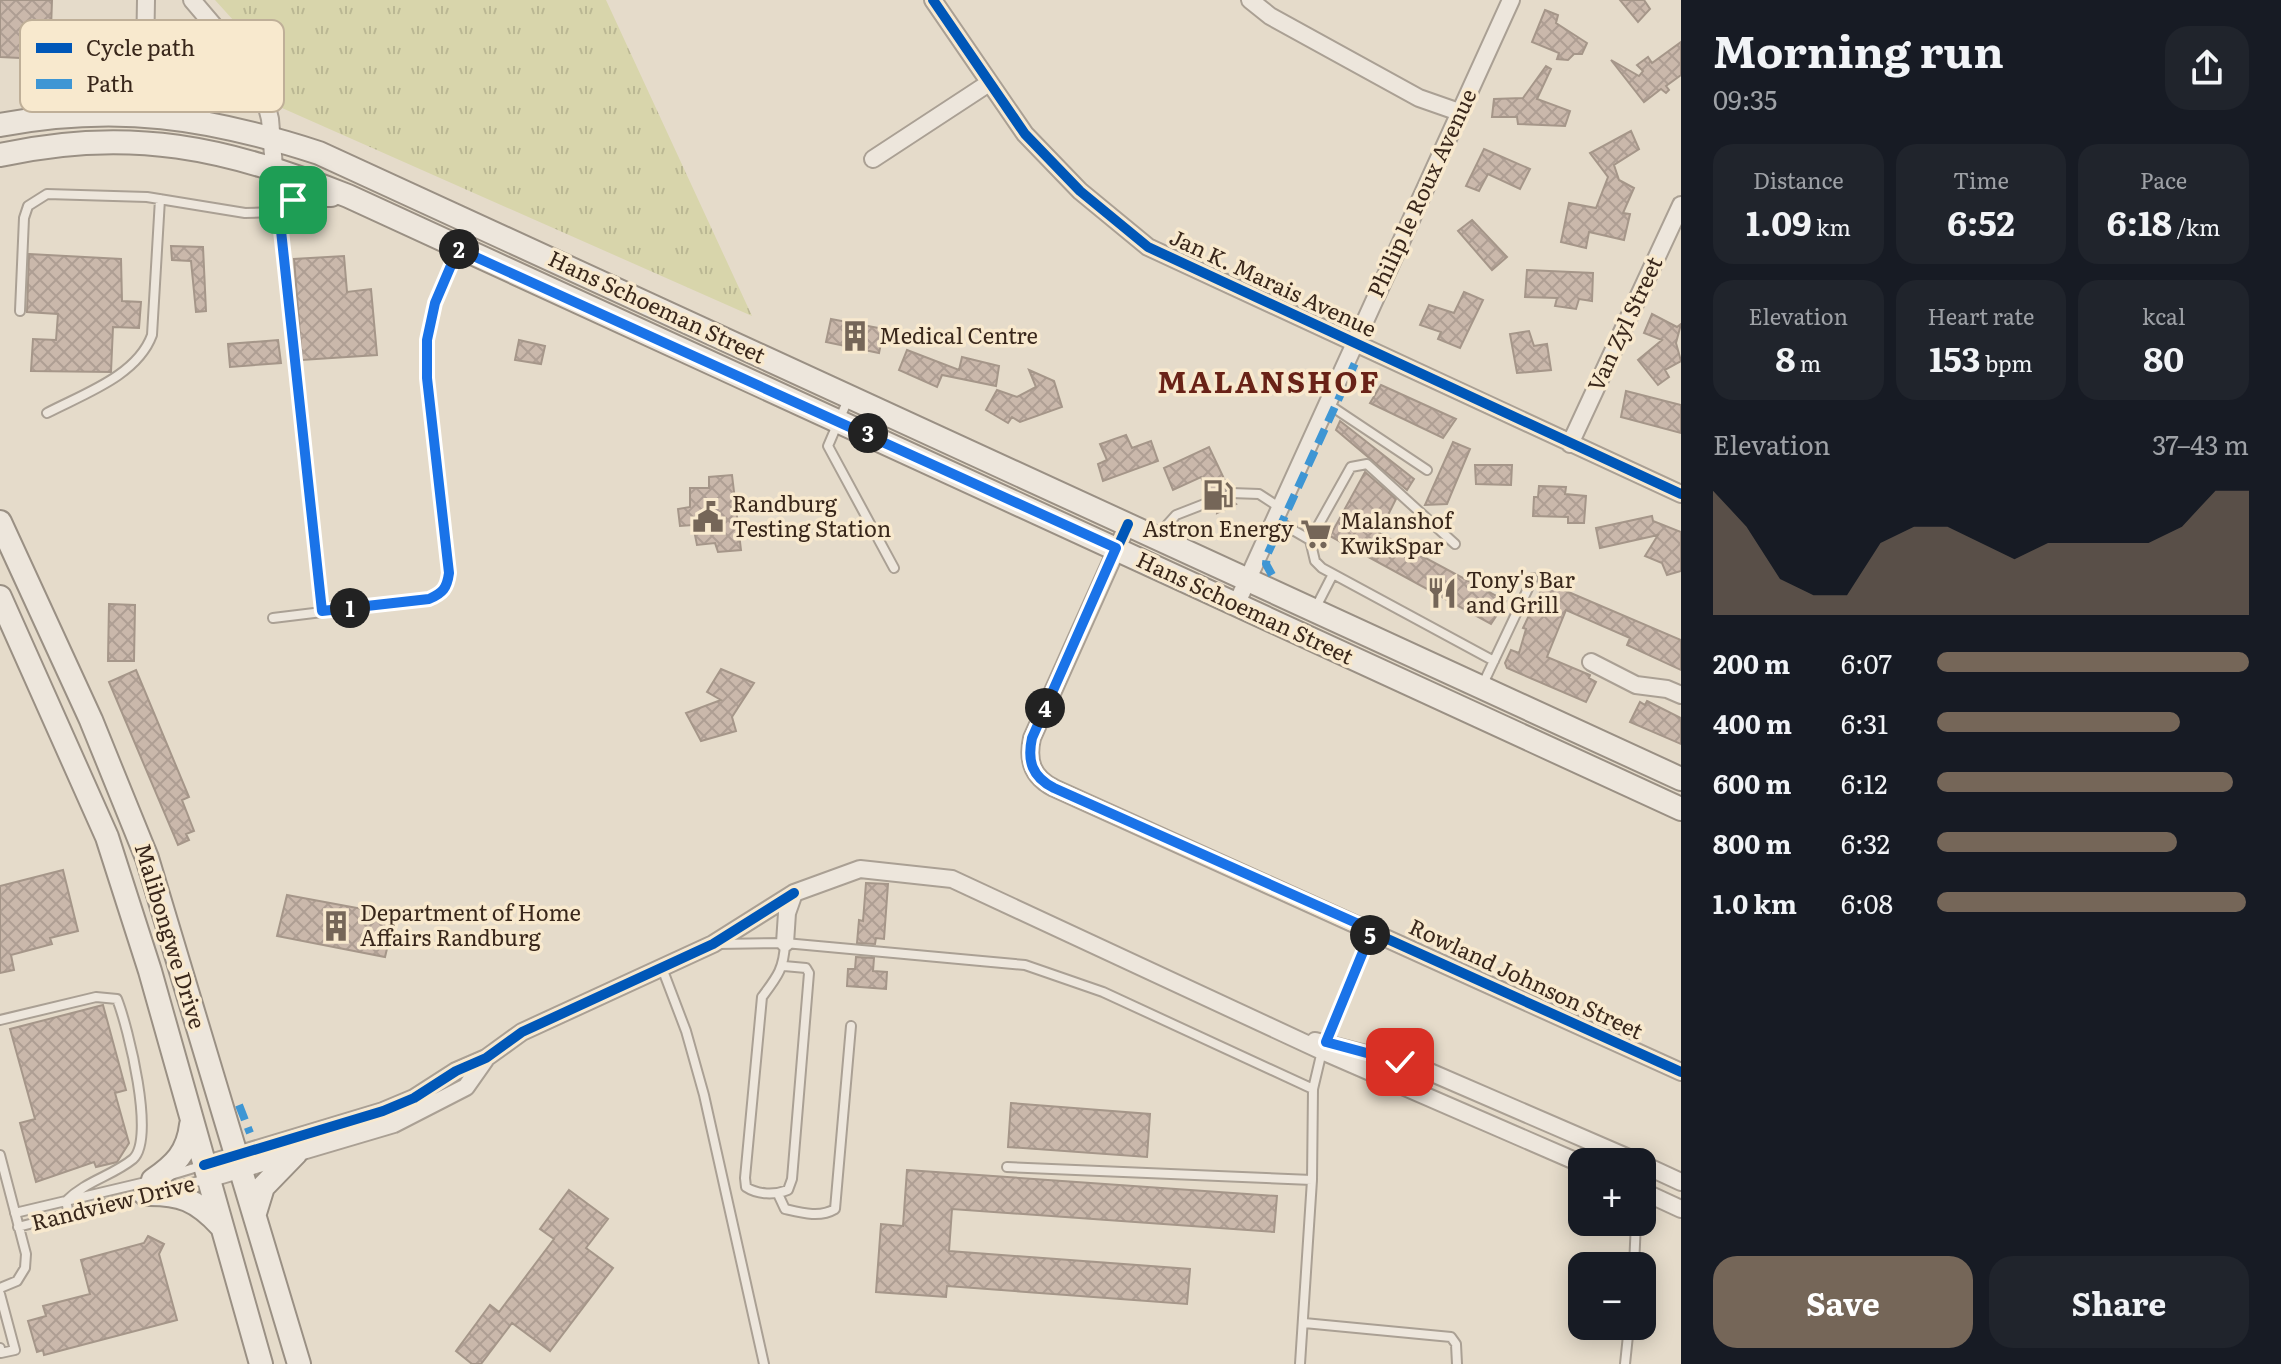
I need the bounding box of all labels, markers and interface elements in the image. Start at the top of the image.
text: Morning run [1713,16,2004,82]
legend [20,20,284,112]
button: share [2165,26,2249,110]
text: Cycle path [86,30,195,63]
text: Path [86,66,134,99]
text: 09:35 [1713,79,1777,118]
street label: Philip le Roux Avenue [1358,83,1484,302]
text: Distance [1753,163,1844,196]
text: Time [1953,163,2009,196]
text: Pace [2140,163,2187,196]
pin [259,166,327,234]
icon: arrive [271,178,315,222]
text: 1.09 [1746,196,1812,246]
text: 6:52 [1947,196,2015,246]
text: 6:18 [2107,196,2172,246]
text: km [1812,210,1851,243]
text: /km [2172,210,2220,243]
street label: Jan K. Marais Avenue [1165,219,1382,344]
pin: 2 [439,229,479,269]
text: 2 [453,232,465,265]
street label: Hans Schoeman Street [544,241,772,371]
street label: Van Zyl Street [1578,250,1669,396]
text: Elevation [1749,299,1848,332]
text: Heart rate [1928,299,2034,332]
text: kcal [2142,299,2185,332]
place label: Medical Centre [879,318,1038,351]
building icon: Medical Centre [838,319,872,353]
text: 8 [1775,332,1795,382]
text: 153 [1929,332,1980,382]
text: 80 [2143,332,2184,382]
text: m [1795,346,1821,379]
text: bpm [1980,346,2033,379]
district label: MALANSHOF [1157,358,1381,402]
pin: 3 [848,413,888,453]
text: 3 [862,416,874,449]
text: Elevation [1713,424,1831,463]
text: 37–43 m [2152,424,2249,463]
fuel station icon: Astron Energy [1201,478,1235,512]
place label: Randburg Testing Station [732,486,891,544]
public building icon: Randburg Testing Station [691,500,725,534]
place label: Malanshof KwikSpar [1340,503,1454,561]
place label: Astron Energy [1142,511,1294,544]
supermarket icon: Malanshof KwikSpar [1299,517,1333,551]
street label: Hans Schoeman Street [1132,542,1360,672]
place label: Tony's Bar and Grill [1466,562,1575,620]
restaurant icon: Tony's Bar and Grill [1425,576,1459,610]
pin: 1 [330,588,370,628]
text: 1 [345,591,355,624]
text: 200 m [1713,643,1790,682]
text: 6:07 [1841,643,1892,682]
pin: 4 [1025,688,1065,728]
text: 4 [1038,691,1052,724]
text: 400 m [1713,703,1792,742]
text: 6:31 [1841,703,1888,742]
text: 600 m [1713,763,1791,802]
text: 6:12 [1841,763,1887,802]
text: 800 m [1713,823,1791,862]
text: 6:32 [1841,823,1890,862]
street label: Malibongwe Drive [127,839,215,1033]
text: 1.0 km [1713,883,1797,922]
text: 6:08 [1841,883,1893,922]
place label: Department of Home Affairs Randburg [360,895,581,953]
building icon: Department of Home Affairs Randburg [319,909,353,943]
street label: Rowland Johnson Street [1404,909,1649,1047]
pin: 5 [1350,915,1390,955]
text: 5 [1364,918,1376,951]
pin [1366,1028,1434,1096]
icon: check [1378,1040,1422,1084]
map controls [1568,1148,1656,1340]
button: + [1568,1148,1656,1236]
street label: Randview Drive [28,1165,198,1238]
button: − [1568,1252,1656,1340]
button: Save [1713,1256,1973,1348]
button: Share [1989,1256,2249,1348]

